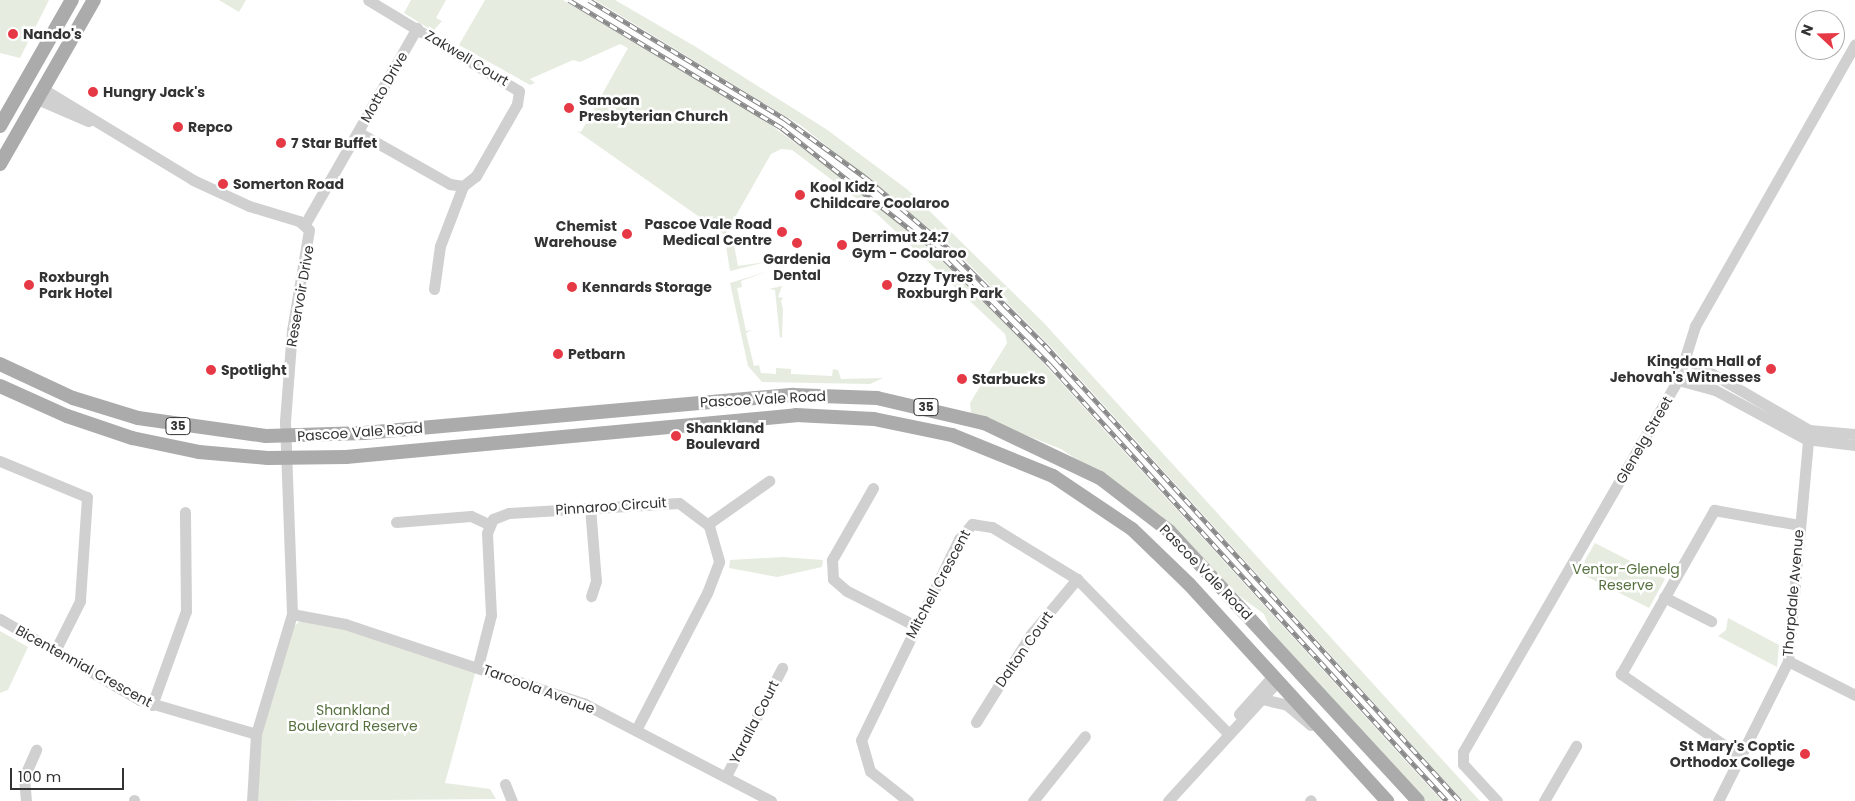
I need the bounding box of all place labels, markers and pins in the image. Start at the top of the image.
place label: Nando's [23,26,82,42]
marker: Nando's [7,28,19,40]
place label: Hungry Jack's [103,84,205,100]
marker: Hungry Jack's [87,86,99,98]
place label: Samoan Presbyterian Church [579,92,728,124]
marker: Samoan Presbyterian Church [563,102,575,114]
place label: Repco [188,119,233,135]
marker: Repco [172,121,184,133]
place label: 7 Star Buffet [291,135,377,151]
marker: 7 Star Buffet [275,137,287,149]
place label: Somerton Road [233,176,344,192]
marker: Somerton Road [217,178,229,190]
place label: Kool Kidz Childcare Coolaroo [810,179,949,212]
marker: Kool Kidz Childcare Coolaroo [794,189,806,201]
place label: Pascoe Vale Road Medical Centre [644,216,772,248]
place label: Chemist Warehouse [534,218,617,250]
marker: Pascoe Vale Road Medical Centre [776,226,788,238]
marker: Chemist Warehouse [621,228,633,240]
place label: Derrimut 24:7 Gym - Coolaroo [852,229,966,262]
marker: Gardenia Dental [791,237,803,249]
marker: Derrimut 24:7 Gym - Coolaroo [836,239,848,251]
place label: Gardenia Dental [763,251,831,284]
place label: Roxburgh Park Hotel [39,269,112,302]
place label: Ozzy Tyres Roxburgh Park [897,269,1003,302]
marker: Roxburgh Park Hotel [23,279,35,291]
place label: Kennards Storage [582,279,712,295]
marker: Ozzy Tyres Roxburgh Park [881,279,893,291]
marker: Kennards Storage [566,281,578,293]
place label: Petbarn [568,346,625,362]
marker: Petbarn [552,348,564,360]
place label: Kingdom Hall of Jehovah's Witnesses [1610,353,1761,386]
place label: Spotlight [221,362,287,378]
marker: Kingdom Hall of Jehovah's Witnesses [1765,363,1777,375]
marker: Spotlight [205,364,217,376]
place label: Starbucks [972,371,1046,387]
marker: Starbucks [956,373,968,385]
place label: Shankland Boulevard [686,420,764,452]
marker: Shankland Boulevard [670,430,682,442]
place label: St Mary's Coptic Orthodox College [1670,738,1795,770]
marker: St Mary's Coptic Orthodox College [1799,748,1811,760]

